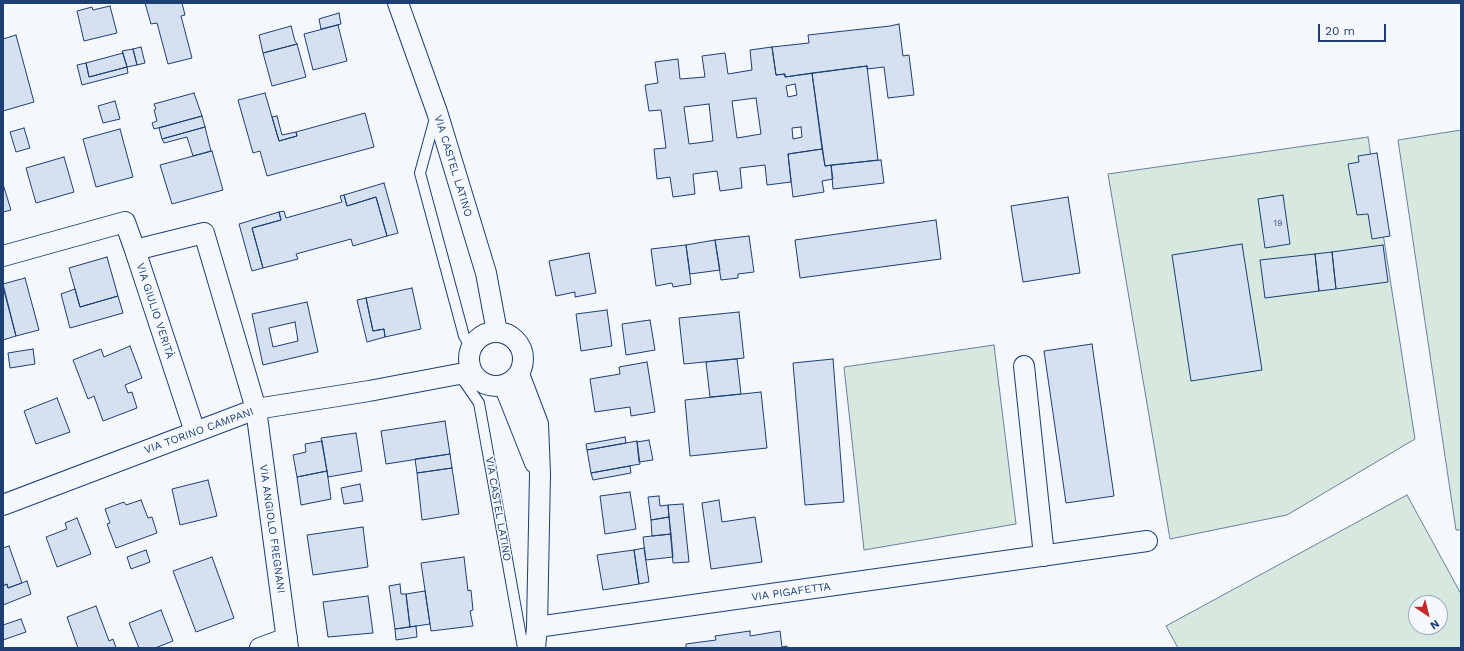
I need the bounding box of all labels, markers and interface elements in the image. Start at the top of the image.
scale bar [1320,16,1388,42]
text: 20 m [1325,24,1355,38]
street label: VIA CASTEL LATINO [431,113,475,219]
house number: 19 [1273,218,1283,228]
street label: VIA GIULIO VERITÀ [133,261,177,361]
street label: VIA TORINO CAMPANI [142,405,256,457]
street label: VIA CASTEL LATINO [482,456,514,562]
street label: VIA ANGIOLO FREGNANI [256,464,288,594]
street label: VIA PIGAFETTA [751,580,831,604]
north arrow [1408,595,1448,635]
text: N [1428,617,1442,632]

